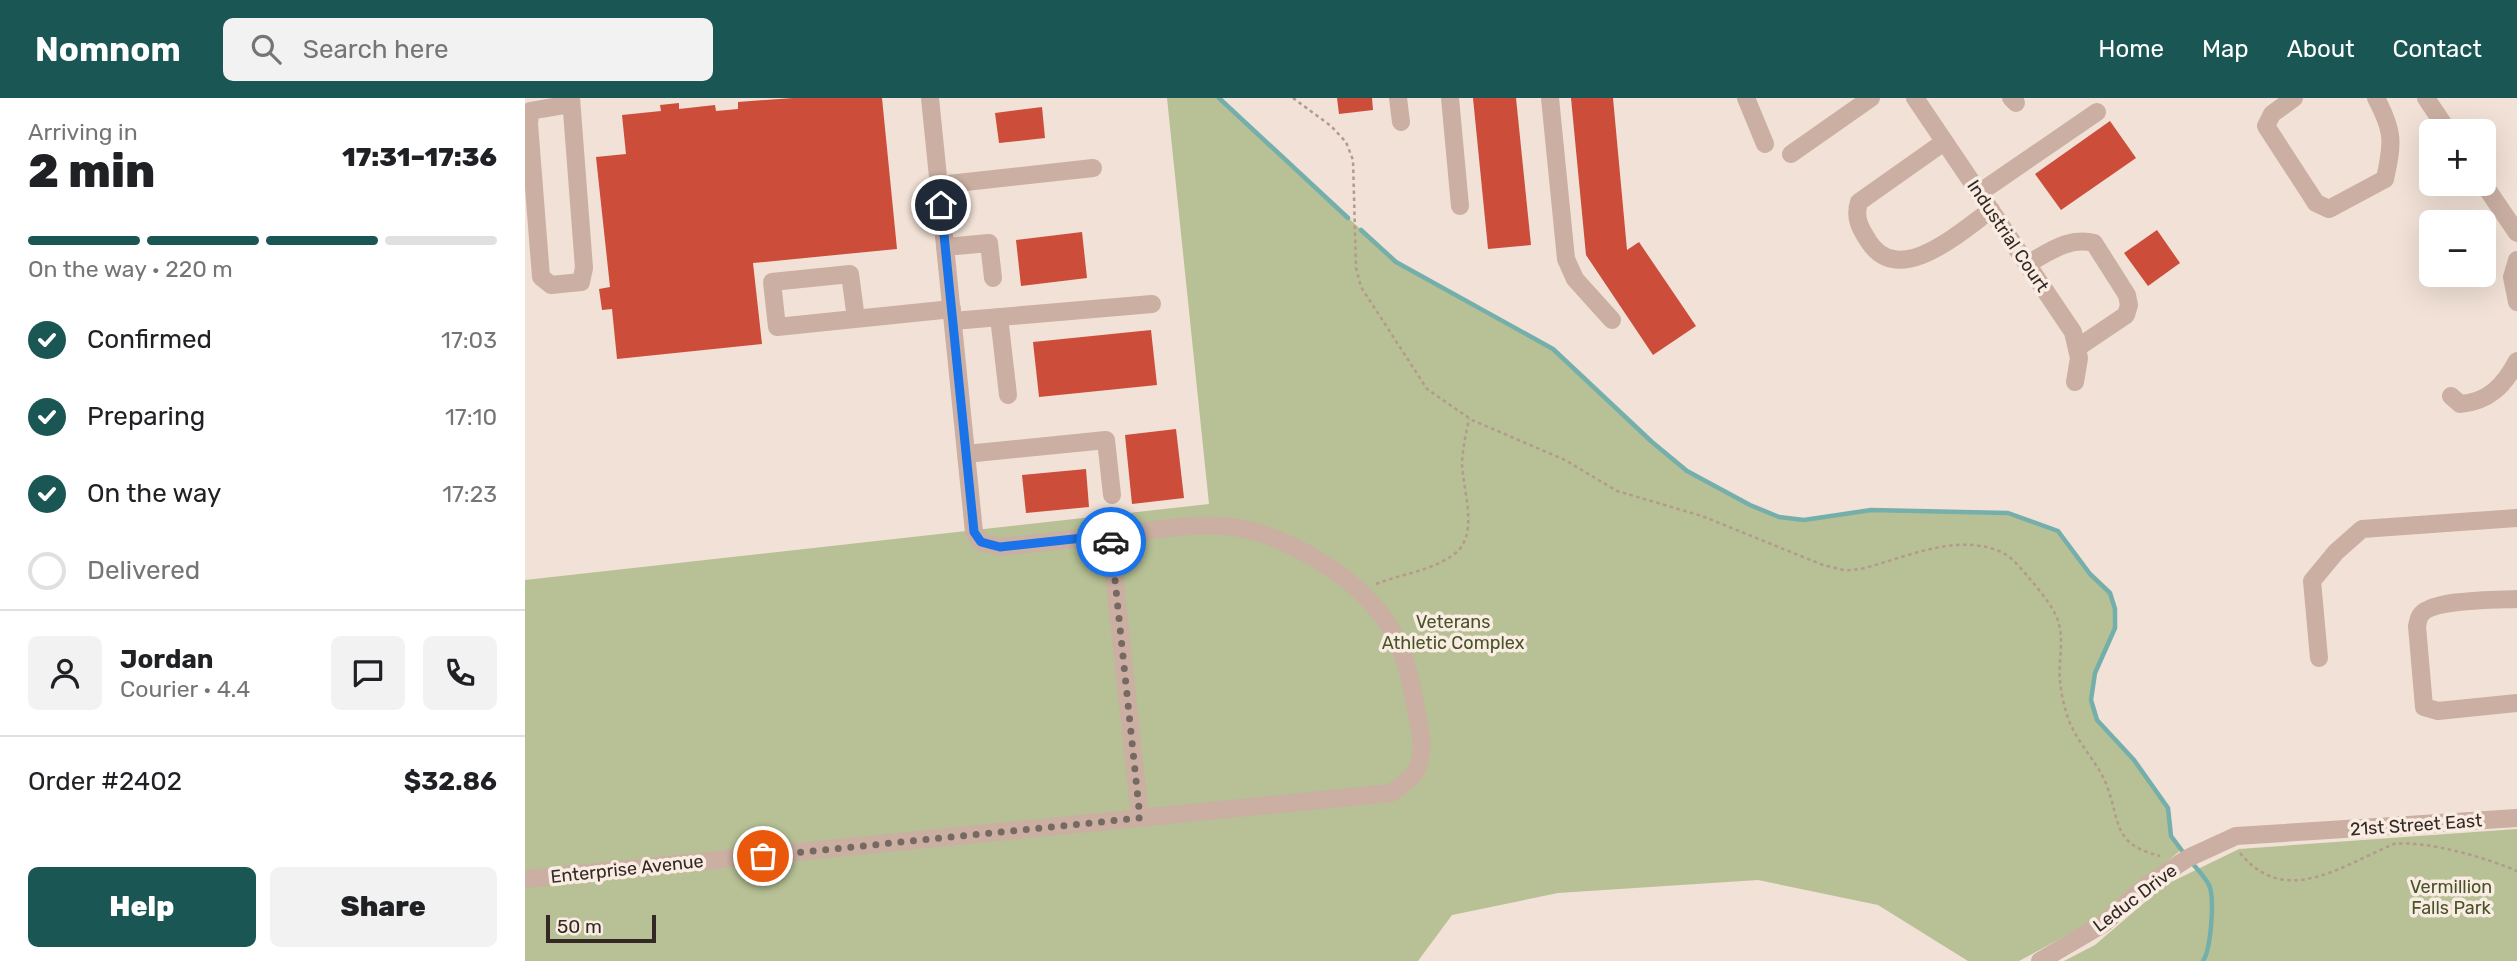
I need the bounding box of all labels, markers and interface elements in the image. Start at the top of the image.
search box [223,18,713,81]
text: Nomnom [35,30,181,69]
icon: search [247,30,285,68]
text: Search here [303,34,449,65]
text: Home [2098,35,2164,63]
text: Map [2202,35,2249,63]
text: About [2287,35,2355,63]
text: Contact [2393,35,2482,63]
text: Arriving in [28,118,138,146]
map controls [2419,119,2496,287]
button: + [2419,119,2496,196]
text: 17:31–17:36 [342,142,497,173]
text: 2 min [28,144,155,199]
pin [911,175,971,235]
street label: Industrial Court [1962,176,2054,296]
icon: home [922,186,960,224]
button: − [2419,210,2496,287]
text: On the way · 220 m [28,255,233,283]
icon: check [28,321,66,359]
text: Confirmed [87,324,212,355]
text: 17:03 [441,326,497,354]
icon: check [28,398,66,436]
text: Preparing [87,401,205,432]
text: 17:10 [445,403,497,431]
icon: check [28,475,66,513]
text: On the way [87,478,221,509]
text: 17:23 [442,480,497,508]
courier [1076,507,1146,577]
icon: car [1092,523,1130,561]
text: Delivered [87,555,200,586]
park label: Veterans Athletic Complex [1382,611,1525,654]
button: person [28,636,102,710]
button: chat [331,636,405,710]
button: phone [423,636,497,710]
text: Jordan [120,644,213,675]
text: Courier · 4.4 [120,675,250,703]
text: Order #2402 [28,766,182,797]
text: $32.86 [404,766,497,797]
street label: 21st Street East [2349,809,2483,841]
pin [733,826,793,886]
icon: bag [744,837,782,875]
street label: Enterprise Avenue [549,850,705,888]
street label: Leduc Drive [2089,859,2181,937]
button: Help [28,867,256,947]
button: Share [270,867,497,947]
park label: Vermillion Falls Park [2410,876,2492,919]
scale bar [546,912,656,944]
text: 50 m [557,915,602,938]

